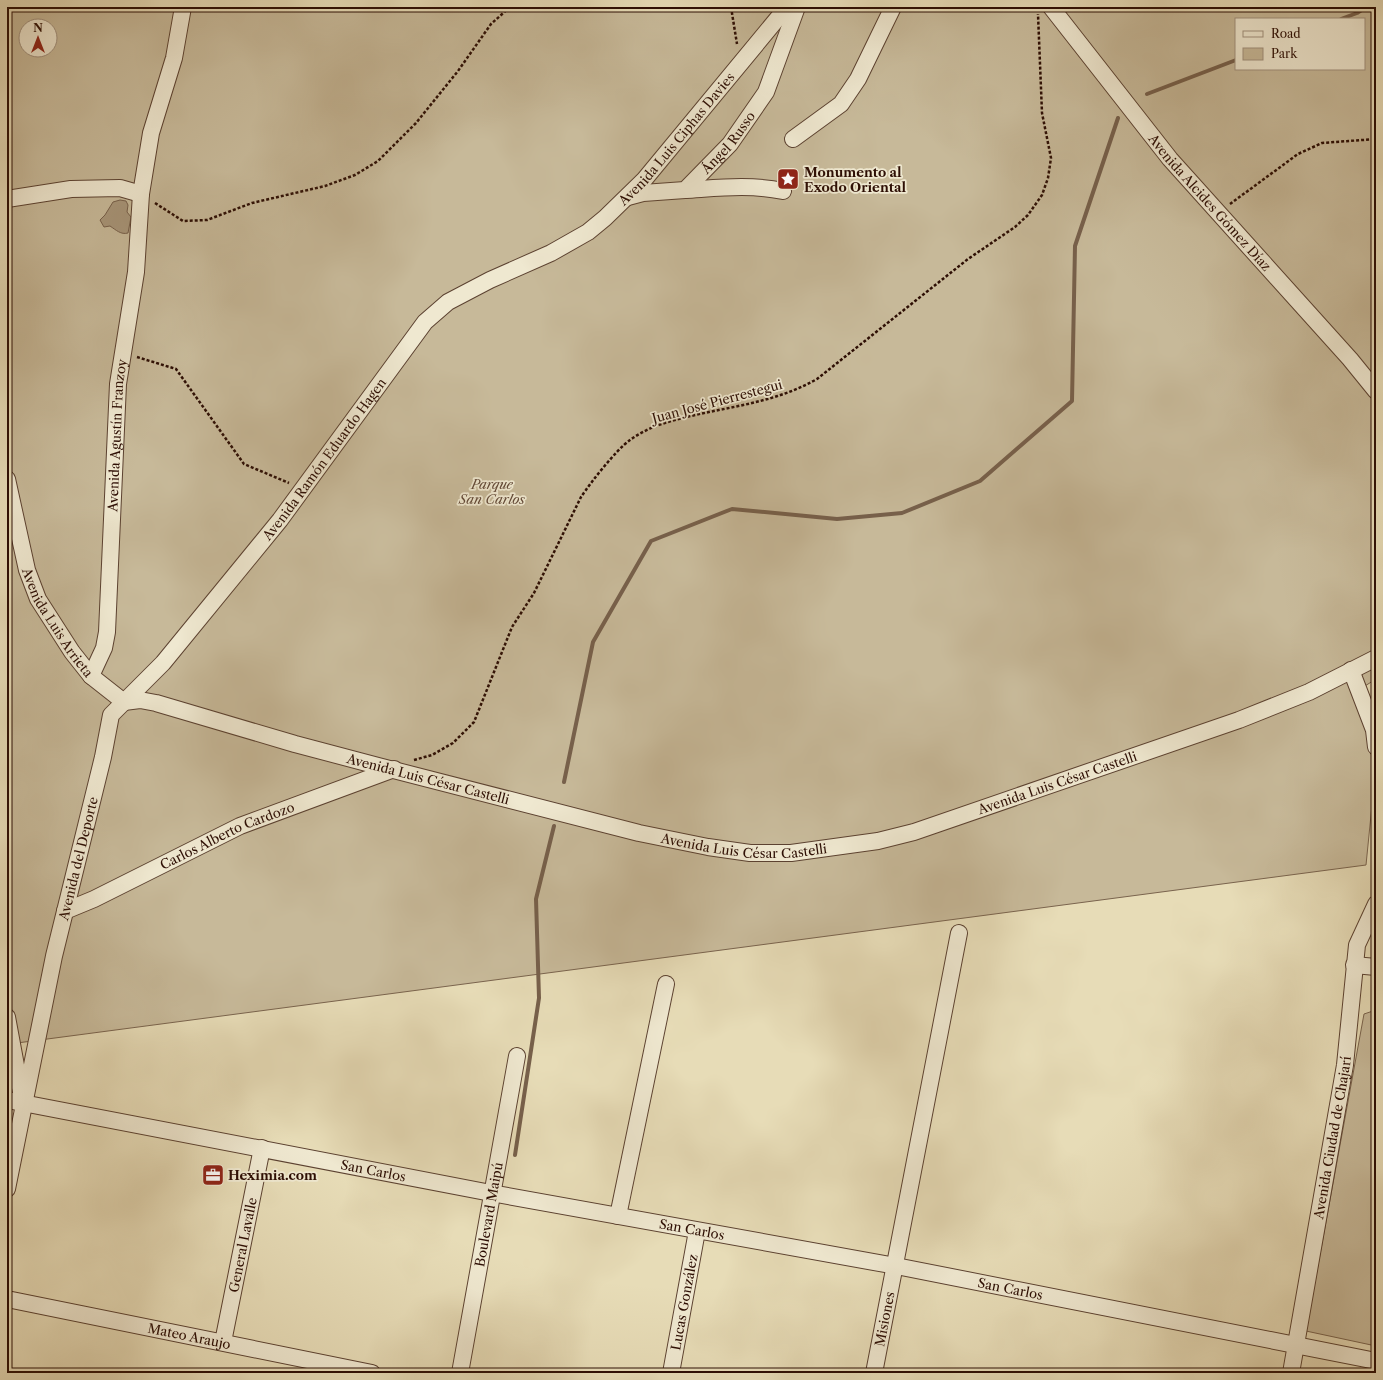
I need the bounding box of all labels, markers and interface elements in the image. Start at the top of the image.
north arrow [18,18,58,58]
legend [1235,18,1365,70]
text: N [33,21,43,35]
text: Road [1271,26,1301,41]
text: Park [1271,46,1298,61]
street label: Avenida Luis Ciphas Davies [614,69,738,209]
street label: Ángel Russo [697,108,758,177]
street label: Avenida Alcides Gómez Díaz [1145,130,1275,274]
place label: Monumento al Exodo Oriental [804,164,907,195]
place icon: Monumento al Exodo Oriental [775,166,801,192]
street label: Avenida Agustín Franzoy [104,357,130,513]
street label: Avenida Ramón Eduardo Hagen [258,375,389,544]
street label: Juan José Pierrestegui [648,376,784,427]
park label: Parque San Carlos [458,476,525,507]
street label: Avenida Luis Arrieta [18,564,97,680]
street label: Avenida Luis César Castelli [975,748,1139,818]
street label: Avenida Luis César Castelli [344,750,511,807]
street label: Avenida del Deporte [55,795,101,923]
street label: Carlos Alberto Cardozo [157,799,297,873]
street label: Avenida Luis César Castelli [659,829,828,861]
street label: Avenida Ciudad de Chajarí [1310,1055,1354,1221]
street label: San Carlos [339,1156,408,1185]
street label: Boulevard Maipú [471,1161,506,1268]
office icon: Heximia.com [200,1162,226,1188]
place label: Heximia.com [228,1167,317,1183]
street label: General Lavalle [225,1196,260,1294]
street label: San Carlos [658,1215,726,1243]
street label: Lucas González [667,1253,701,1352]
street label: San Carlos [976,1274,1045,1303]
street label: Misiones [871,1290,898,1348]
street label: Mateo Araujo [146,1320,232,1352]

